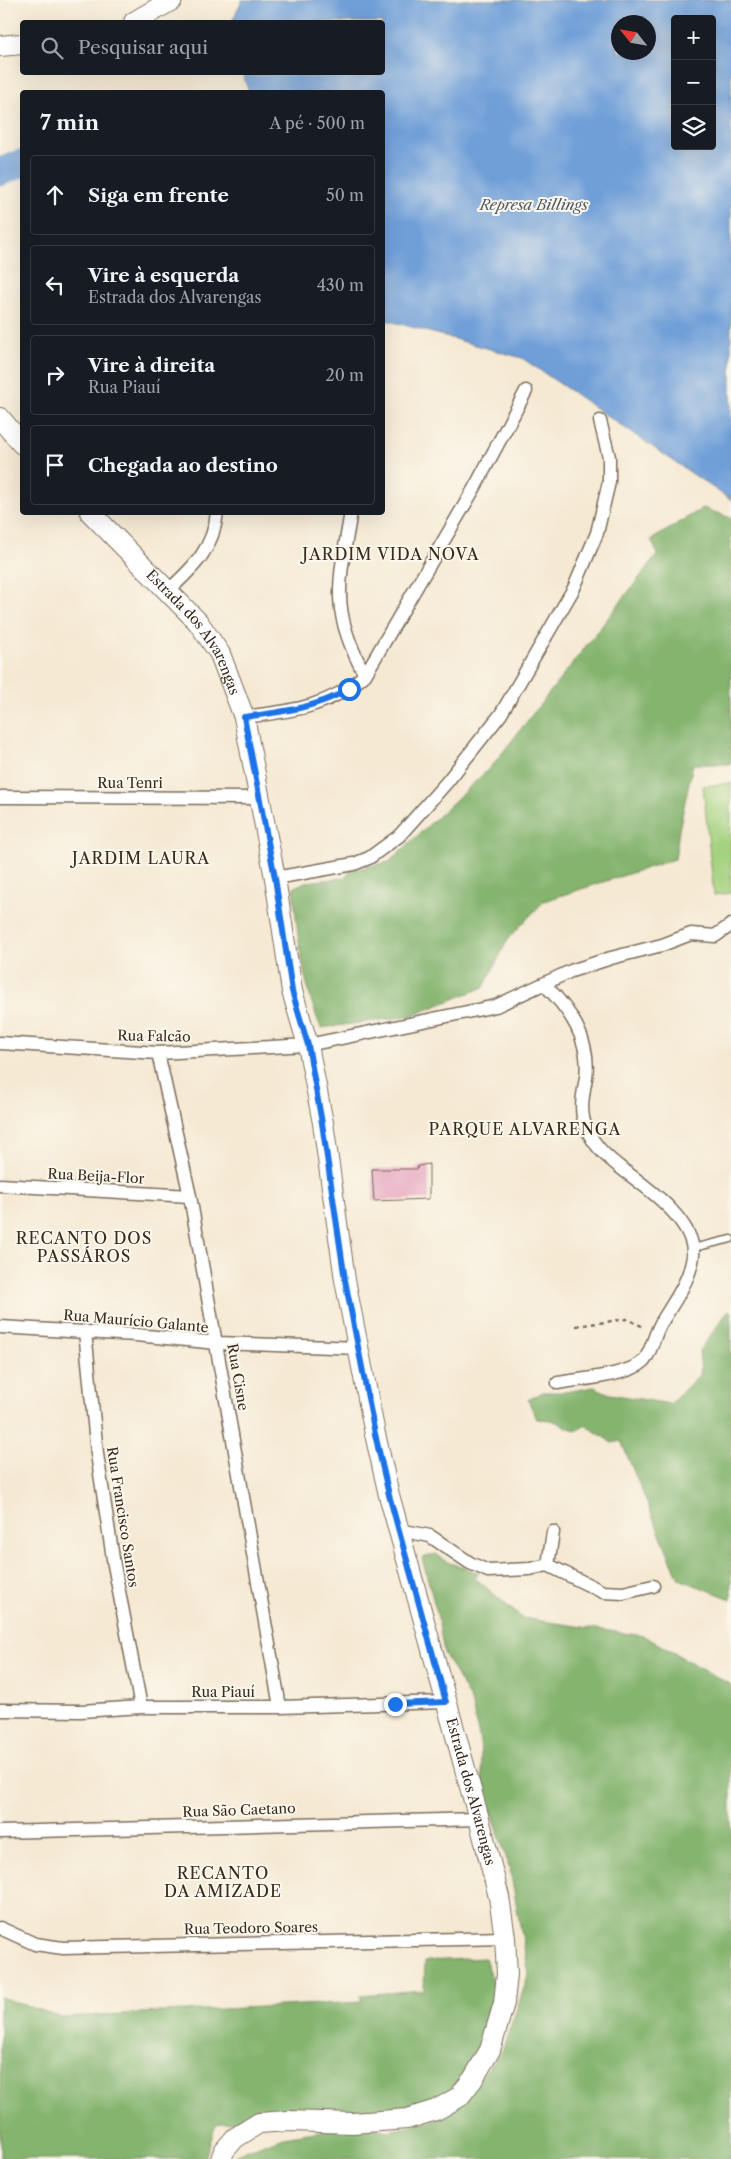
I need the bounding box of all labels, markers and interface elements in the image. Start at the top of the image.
north arrow [611,15,656,60]
map controls [671,15,716,150]
button: + [671,15,716,60]
search box [20,20,385,75]
icon: search [38,34,66,62]
text: Pesquisar aqui [78,36,208,59]
button: − [671,60,716,105]
button: layers [671,105,716,150]
text: 7 min [40,110,99,135]
text: A pé · 500 m [270,113,365,133]
icon: ahead [41,181,69,209]
text: Siga em frente [88,184,229,207]
text: 50 m [326,185,364,205]
water label: Represa Billings [479,195,589,214]
text: Vire à esquerda [88,264,239,287]
icon: left [41,271,69,299]
text: 430 m [317,275,364,295]
text: Estrada dos Alvarengas [88,287,261,307]
text: Vire à direita [88,354,215,377]
icon: right [41,361,69,389]
text: 20 m [325,365,364,385]
text: Rua Piauí [88,377,161,397]
icon: arrive [41,451,69,479]
text: Chegada ao destino [88,454,278,477]
district label: JARDIM VIDA NOVA [299,544,480,564]
street label: Estrada dos Alvarengas [142,566,244,697]
route start [338,678,361,701]
street label: Rua Tenri [97,774,163,792]
district label: JARDIM LAURA [69,848,210,868]
street label: Rua Falcão [117,1026,191,1046]
district label: PARQUE ALVARENGA [429,1119,622,1139]
street label: Rua Beija-Flor [47,1164,145,1188]
district label: RECANTO DOS PASSÁROS [16,1228,152,1266]
street label: Rua Maurício Galante [63,1306,210,1336]
street label: Rua Cisne [223,1342,253,1412]
street label: Rua Francisco Santos [103,1445,143,1589]
street label: Rua Piauí [191,1683,255,1701]
route end [384,1693,407,1716]
street label: Estrada dos Alvarengas [442,1716,499,1867]
street label: Rua São Caetano [182,1799,296,1821]
district label: RECANTO DA AMIZADE [164,1863,282,1901]
street label: Rua Teodoro Soares [184,1918,318,1938]

